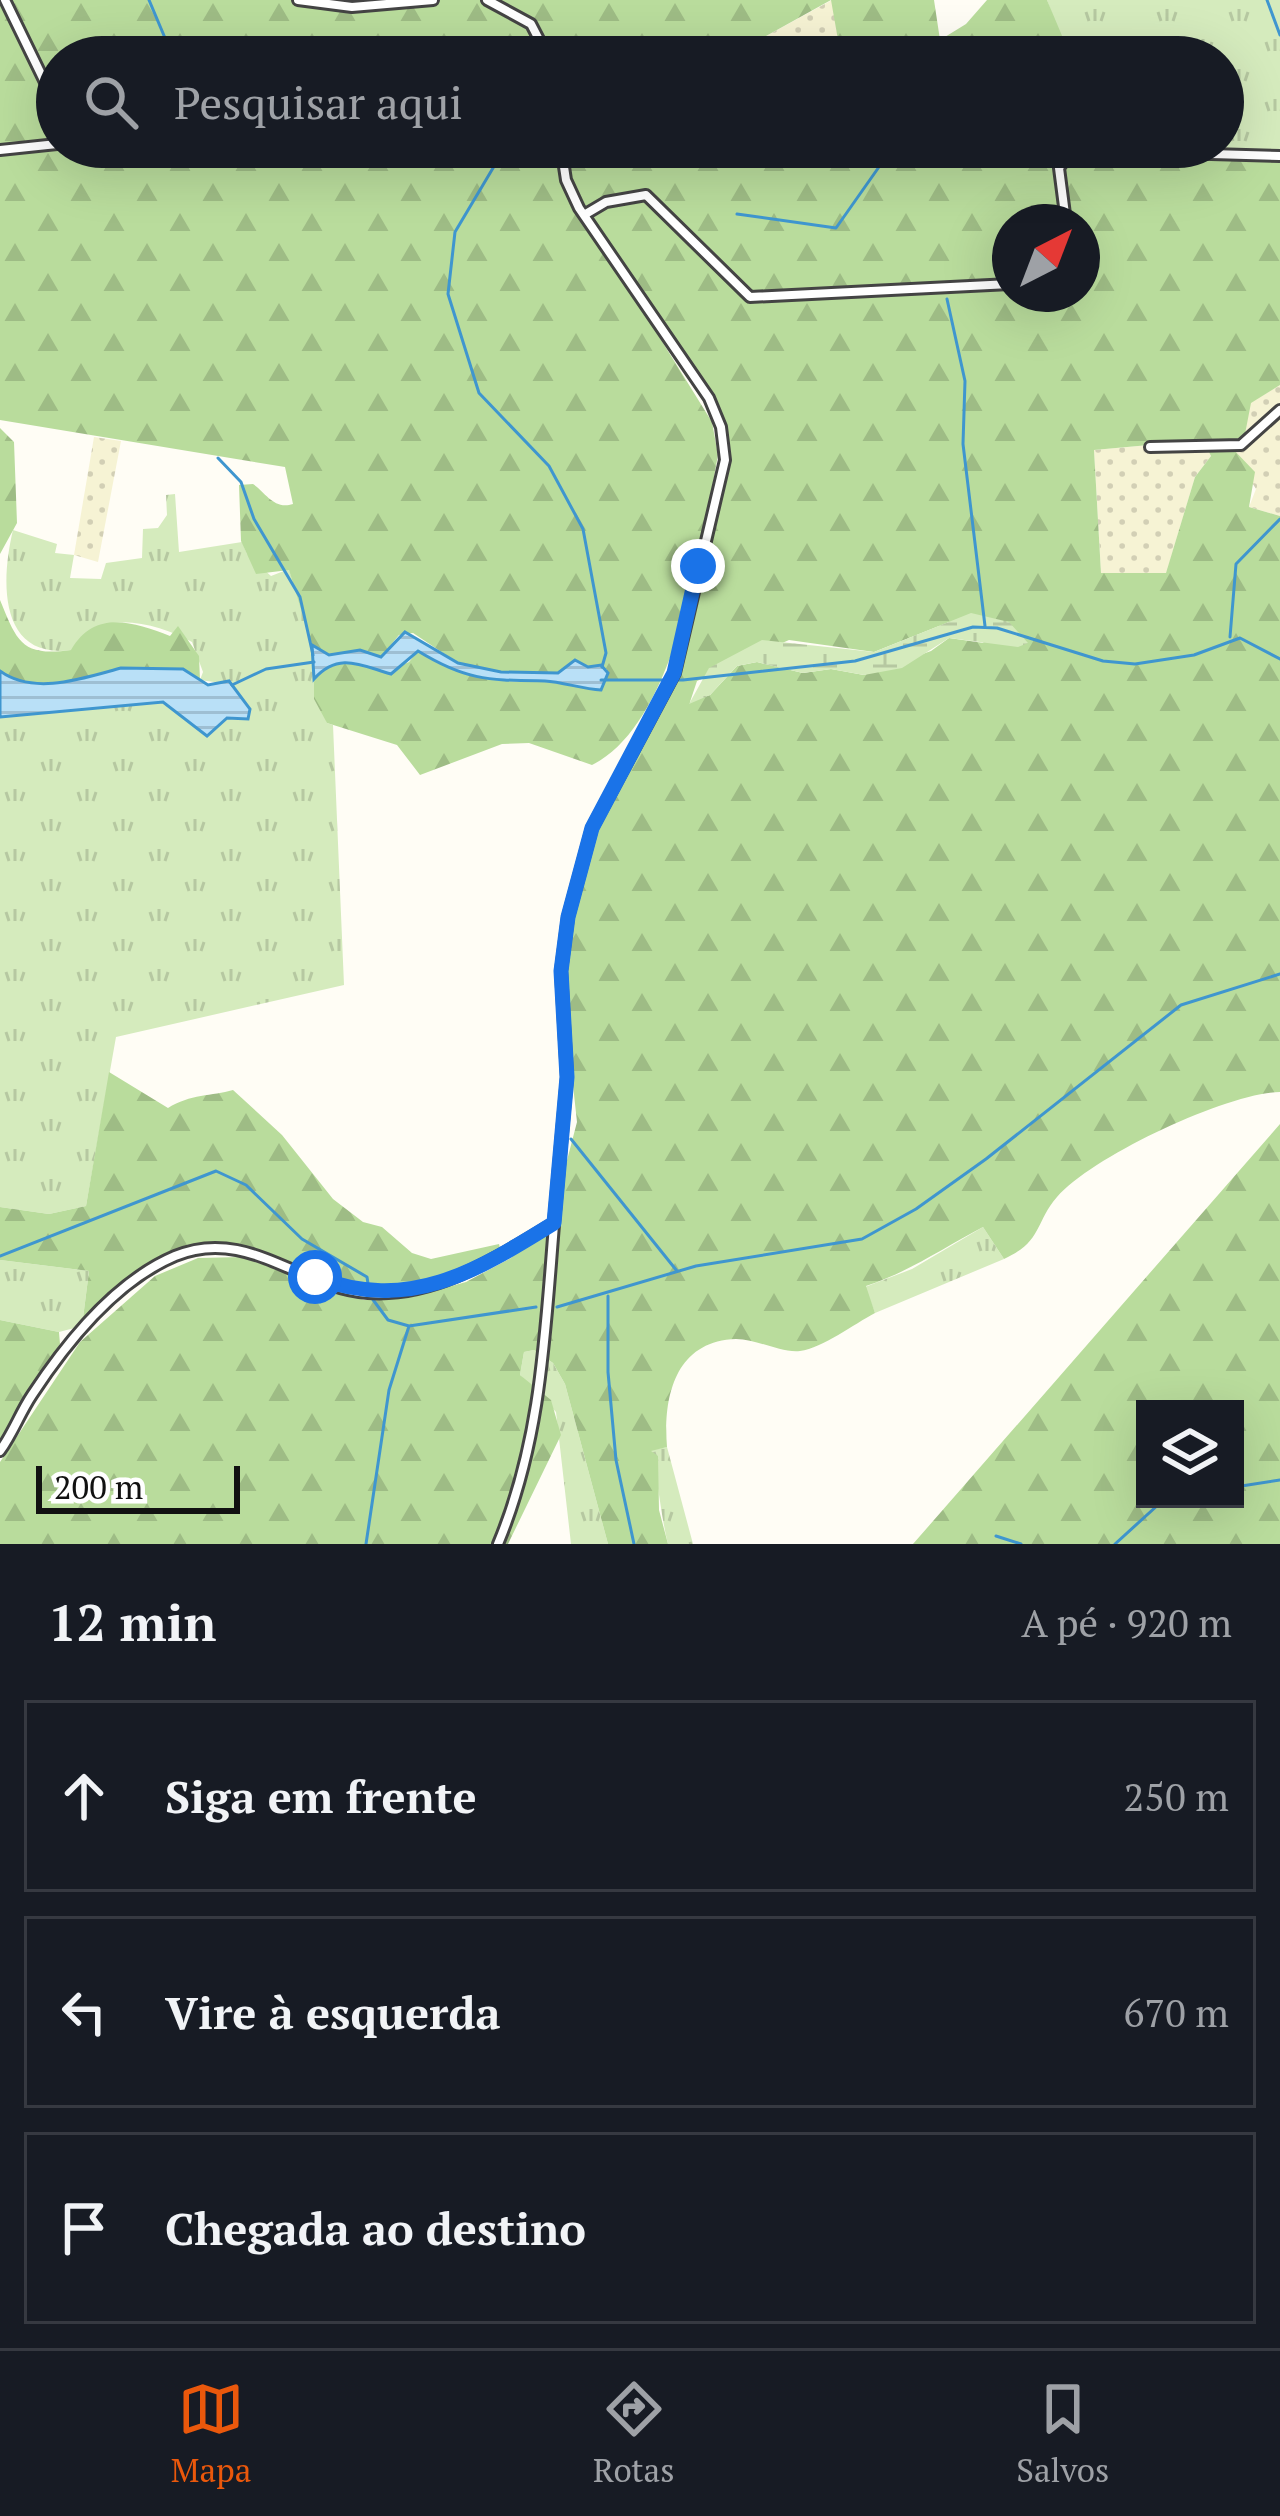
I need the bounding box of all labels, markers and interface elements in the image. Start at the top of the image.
search box [36,36,1244,168]
icon: search [78,69,144,135]
text: Pesquisar aqui [174,72,463,132]
north arrow [992,204,1100,312]
route end [671,539,725,593]
route start [288,1250,342,1304]
map controls [1136,1400,1244,1508]
button: layers [1136,1400,1244,1508]
scale bar [36,1460,240,1513]
text: 200 m [54,1465,143,1508]
text: 12 min [48,1588,216,1656]
text: A pé · 920 m [1021,1596,1232,1648]
icon: ahead [51,1763,117,1829]
text: Siga em frente [165,1766,477,1826]
text: 250 m [1124,1770,1229,1822]
icon: left [51,1979,117,2045]
text: Vire à esquerda [165,1982,500,2042]
text: 670 m [1124,1986,1229,2038]
icon: arrive [51,2195,117,2261]
text: Chegada ao destino [165,2198,586,2258]
tab: Mapa [171,2376,251,2491]
tab: Rotas [593,2376,675,2491]
tab: Salvos [1016,2376,1109,2491]

